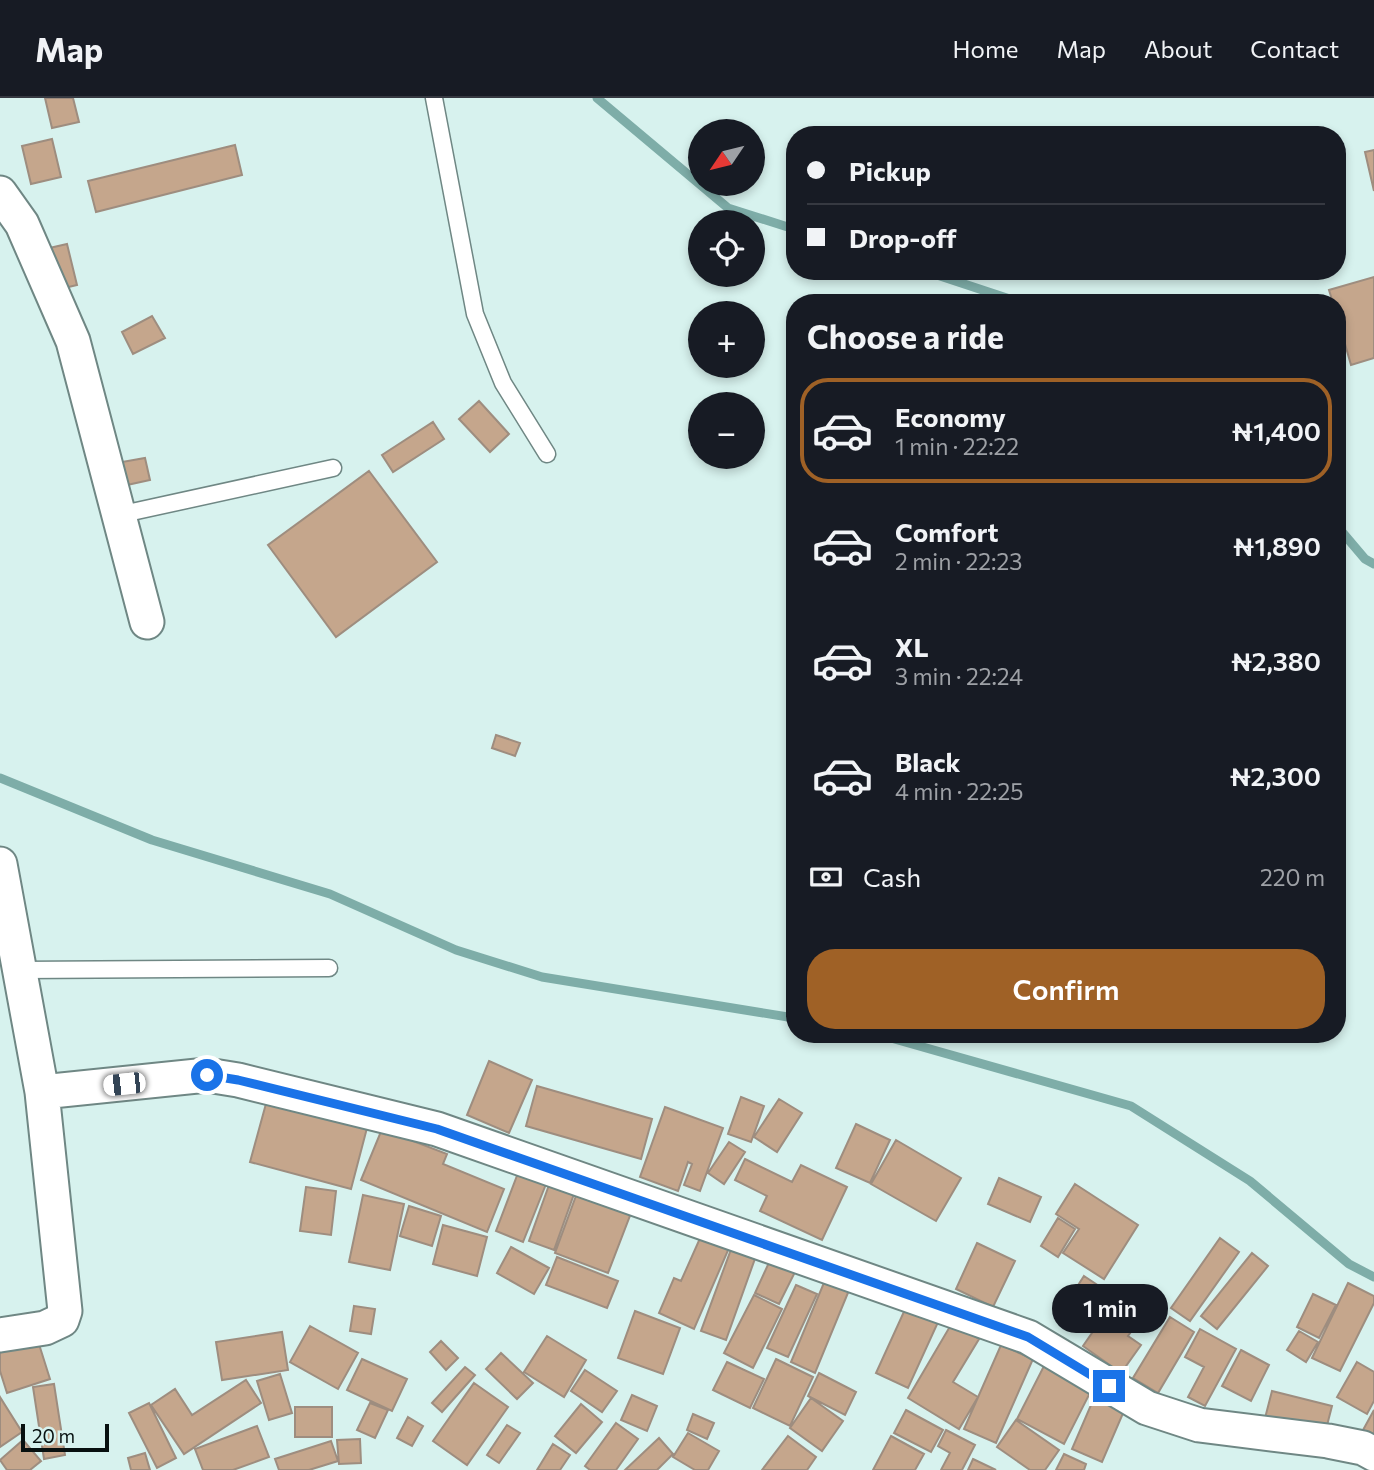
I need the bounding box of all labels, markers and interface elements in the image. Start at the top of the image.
text: Map [35,28,103,69]
text: Home [953,34,1019,63]
text: Map [1057,34,1106,63]
text: About [1144,34,1212,63]
text: Contact [1250,34,1339,63]
north arrow [688,119,765,196]
map controls [688,119,765,469]
text: Pickup [849,155,931,186]
button: locate [688,210,765,287]
text: Drop-off [849,222,956,253]
button: + [688,301,765,378]
text: Choose a ride [807,316,1004,356]
button: − [688,392,765,469]
icon: car [811,399,874,462]
text: Economy [895,401,1006,432]
text: ₦1,400 [1232,415,1321,446]
text: 1 min · 22:22 [895,432,1019,460]
icon: car [811,514,874,577]
text: Comfort [895,516,998,547]
text: ₦1,890 [1233,530,1321,561]
text: 2 min · 22:23 [895,547,1022,575]
icon: car [811,629,874,692]
text: XL [895,631,929,662]
text: ₦2,380 [1231,645,1321,676]
text: 3 min · 22:24 [895,662,1023,690]
icon: car [811,744,874,807]
text: Black [895,746,961,777]
text: ₦2,300 [1230,760,1321,791]
text: 4 min · 22:25 [895,777,1024,805]
icon: cash [807,858,845,896]
text: Cash [863,861,921,892]
text: 220 m [1260,863,1325,891]
button: Confirm [807,949,1325,1029]
route start [191,1059,223,1091]
car [103,1071,146,1097]
callout: 1 min [1051,1284,1167,1334]
text: 1 min [1083,1294,1137,1322]
route end [1093,1370,1125,1402]
scale bar [21,1421,108,1453]
text: 20 m [32,1424,75,1447]

